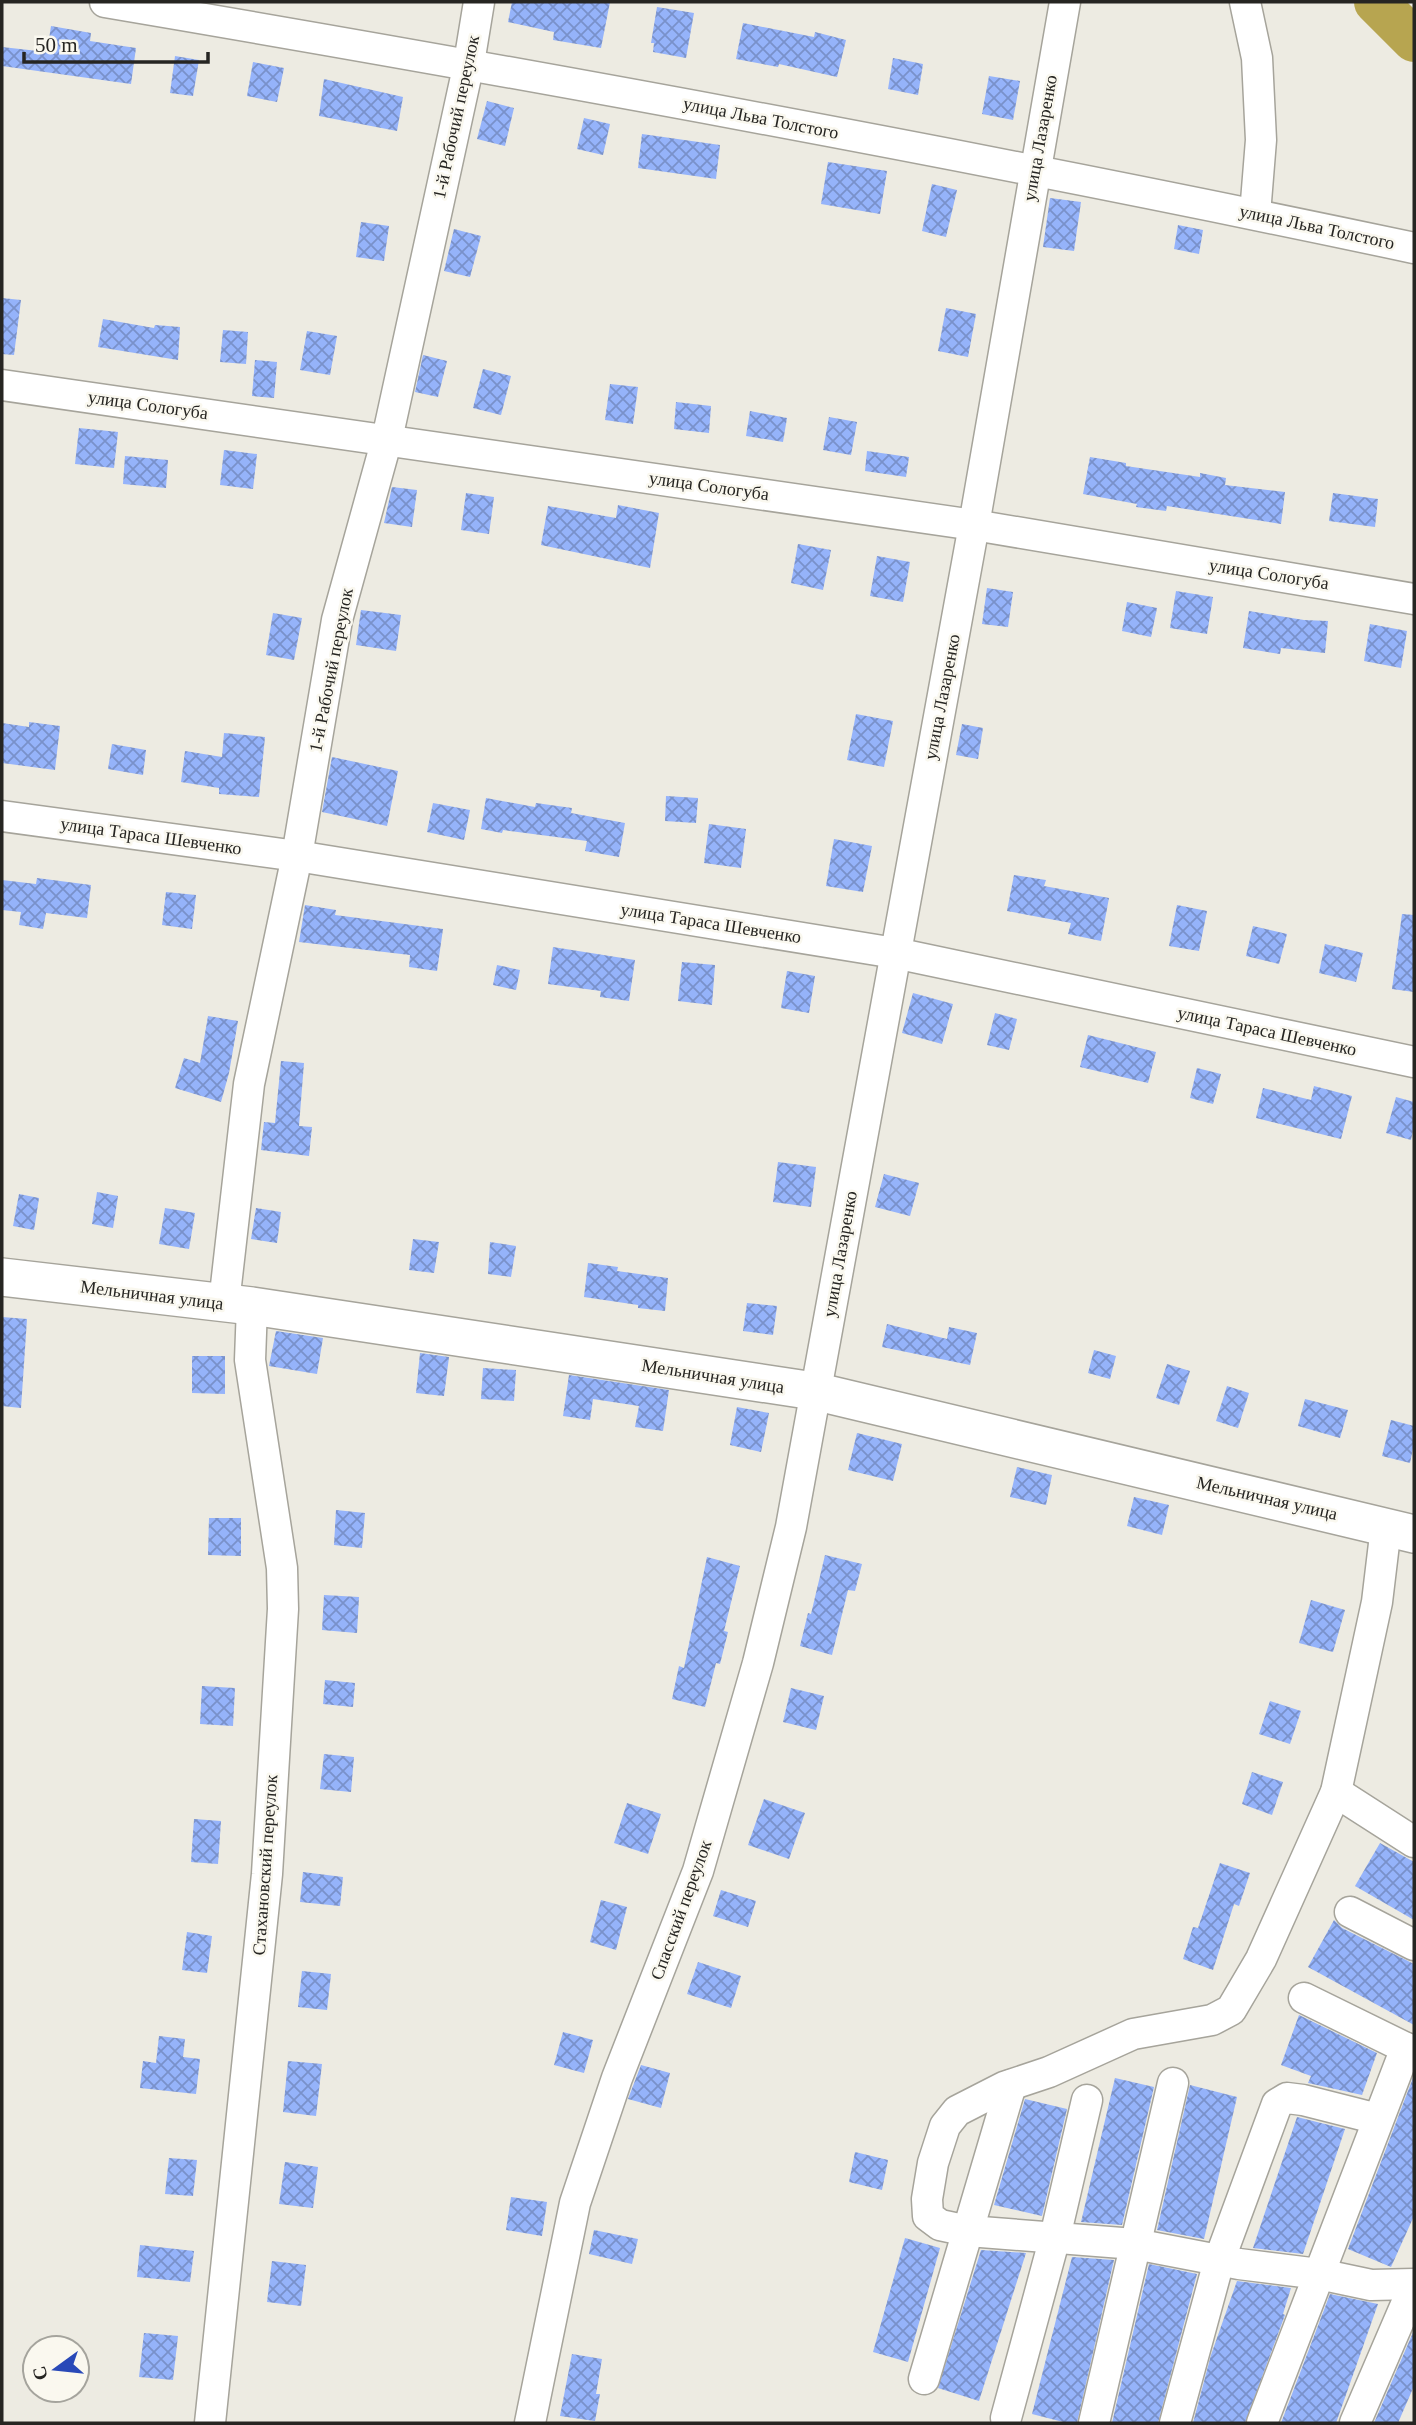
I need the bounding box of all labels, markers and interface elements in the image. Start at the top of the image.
scale bar [24,21,208,65]
text: 50 m [35,33,78,57]
street label: 1-й Рабочий переулок [429,33,483,201]
street label: улица Лазаренко [1019,73,1061,203]
street label: улица Льва Толстого [682,93,840,143]
street label: улица Льва Толстого [1238,201,1396,253]
street label: улица Сологуба [87,387,209,423]
street label: улица Сологуба [648,468,770,504]
street label: улица Сологуба [1208,555,1330,593]
street label: 1-й Рабочий переулок [305,586,357,754]
street label: улица Лазаренко [920,632,964,762]
street label: улица Тараса Шевченко [59,813,243,859]
street label: улица Тараса Шевченко [619,899,803,947]
street label: улица Тараса Шевченко [1176,1002,1358,1060]
street label: улица Лазаренко [819,1189,861,1319]
street label: Мельничная улица [79,1276,225,1314]
street label: Мельничная улица [640,1355,786,1397]
street label: Мельничная улица [1195,1472,1339,1524]
street label: Стахановский переулок [249,1774,281,1956]
street label: Спасский переулок [646,1837,716,1983]
north arrow [21,2334,91,2404]
text: С [28,2364,52,2383]

